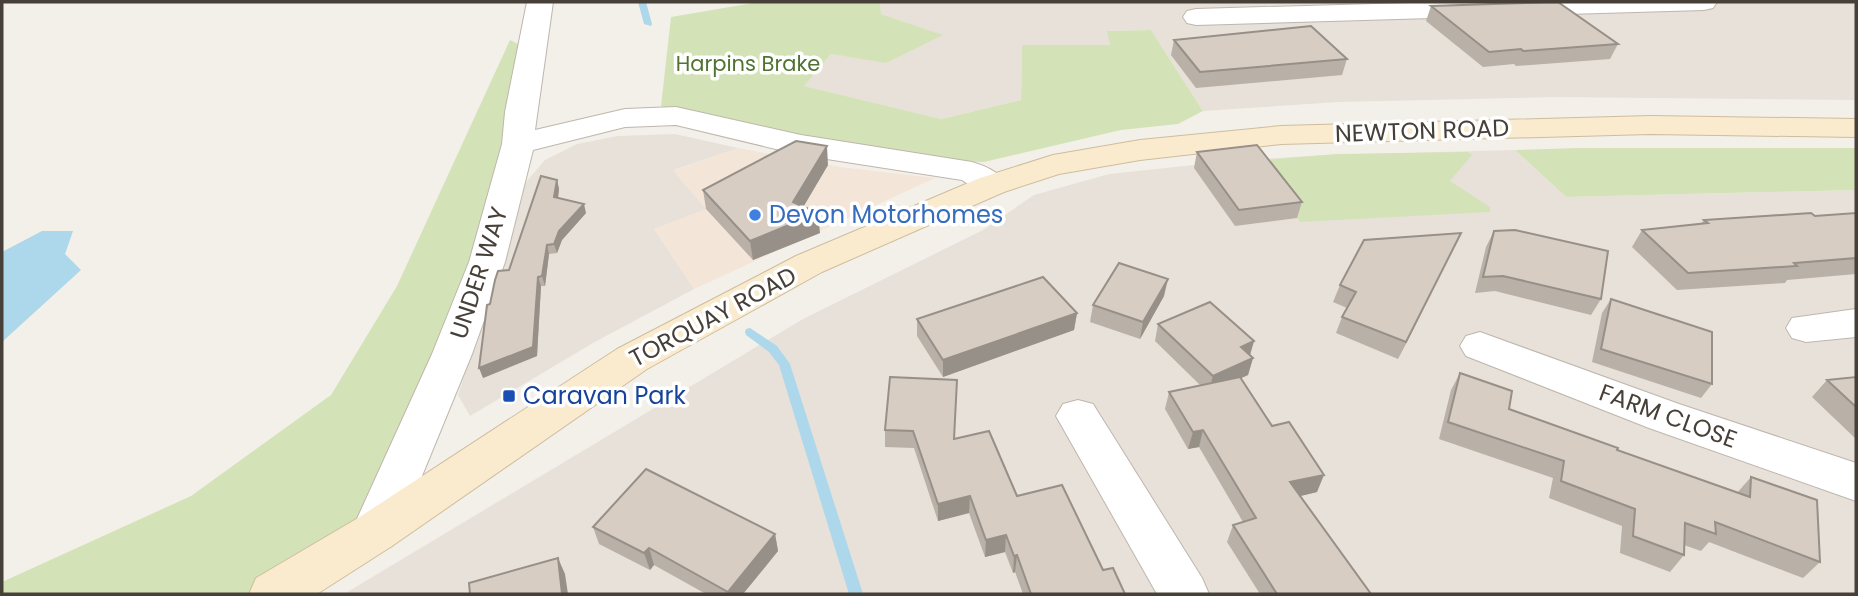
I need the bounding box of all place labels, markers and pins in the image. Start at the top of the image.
place label: Devon Motorhomes [769,198,1003,231]
marker: Devon Motorhomes [747,207,763,223]
place label: Caravan Park [523,379,686,412]
marker: Caravan Park [501,388,517,404]

